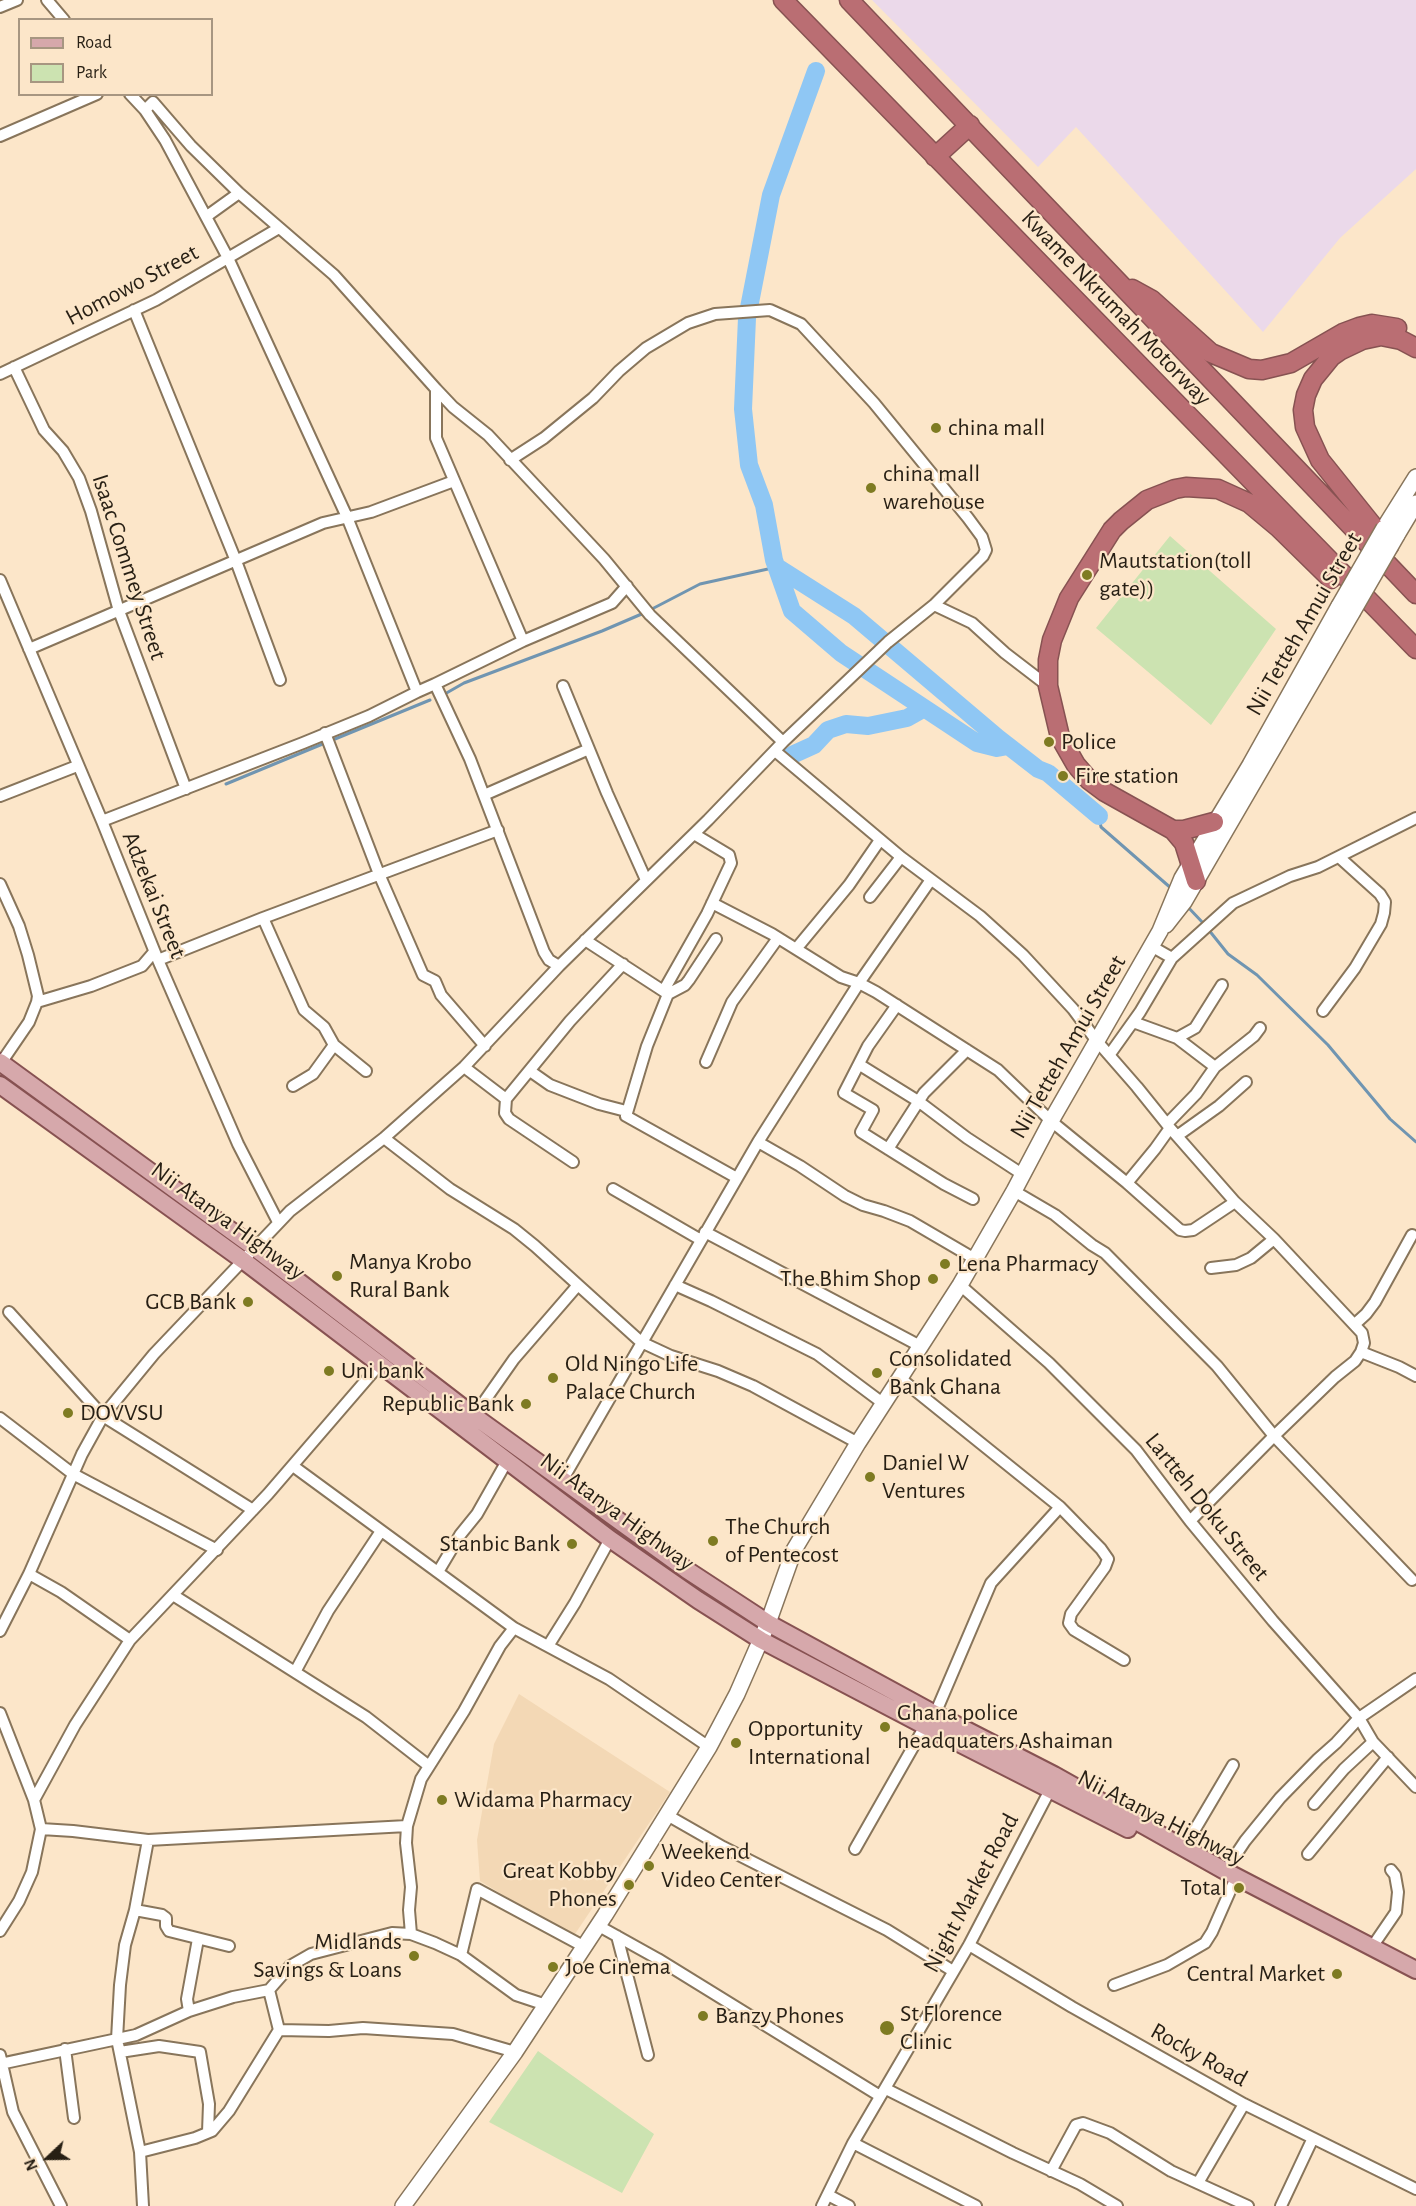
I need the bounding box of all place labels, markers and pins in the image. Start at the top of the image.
place label: china mall [948,414,1045,442]
marker: china mall [929,421,943,435]
place label: china mall warehouse [883,460,985,516]
marker: china mall warehouse [864,481,878,495]
place label: Mautstation(toll gate)) [1099,547,1252,603]
marker: Mautstation(toll gate)) [1080,568,1094,582]
place label: Police [1061,728,1116,756]
marker: Police [1042,735,1056,749]
place label: Fire station [1075,762,1179,790]
marker: Fire station [1056,769,1070,783]
place label: Manya Krobo Rural Bank [349,1248,472,1304]
place label: Lena Pharmacy [957,1250,1098,1278]
marker: Lena Pharmacy [938,1257,952,1271]
place label: The Bhim Shop [780,1265,921,1293]
marker: Manya Krobo Rural Bank [330,1269,344,1283]
marker: The Bhim Shop [926,1272,940,1286]
place label: GCB Bank [145,1288,236,1316]
marker: GCB Bank [241,1295,255,1309]
place label: Consolidated Bank Ghana [889,1345,1012,1401]
place label: Old Ningo Life Palace Church [565,1350,698,1406]
place label: Uni bank [341,1357,424,1385]
marker: Uni bank [322,1364,336,1378]
marker: Consolidated Bank Ghana [870,1366,884,1380]
marker: Old Ningo Life Palace Church [546,1371,560,1385]
place label: Republic Bank [382,1390,514,1418]
marker: Republic Bank [519,1397,533,1411]
place label: DOVVSU [80,1399,163,1427]
marker: DOVVSU [61,1406,75,1420]
place label: Daniel W Ventures [882,1449,969,1505]
marker: Daniel W Ventures [863,1470,877,1484]
place label: The Church of Pentecost [725,1513,838,1569]
place label: Stanbic Bank [439,1530,560,1558]
marker: The Church of Pentecost [706,1534,720,1548]
marker: Stanbic Bank [565,1537,579,1551]
place label: Ghana police headquaters Ashaiman [897,1699,1113,1755]
place label: Opportunity International [748,1715,871,1771]
marker: Ghana police headquaters Ashaiman [878,1720,892,1734]
marker: Opportunity International [729,1736,743,1750]
place label: Widama Pharmacy [454,1786,632,1814]
marker: Widama Pharmacy [435,1793,449,1807]
place label: Weekend Video Center [661,1838,781,1894]
place label: Great Kobby Phones [503,1857,617,1913]
marker: Weekend Video Center [642,1859,656,1873]
place label: Total [1180,1874,1227,1902]
marker: Great Kobby Phones [622,1878,636,1892]
marker: Total [1232,1881,1246,1895]
place label: Midlands Savings & Loans [253,1928,402,1984]
marker: Midlands Savings & Loans [407,1949,421,1963]
place label: Joe Cinema [565,1953,671,1981]
marker: Joe Cinema [546,1960,560,1974]
place label: Central Market [1187,1960,1325,1988]
marker: Central Market [1330,1967,1344,1981]
place label: St Florence Clinic [900,2000,1002,2056]
place label: Banzy Phones [715,2002,844,2030]
marker: Banzy Phones [696,2009,710,2023]
marker: St Florence Clinic [878,2019,896,2037]

